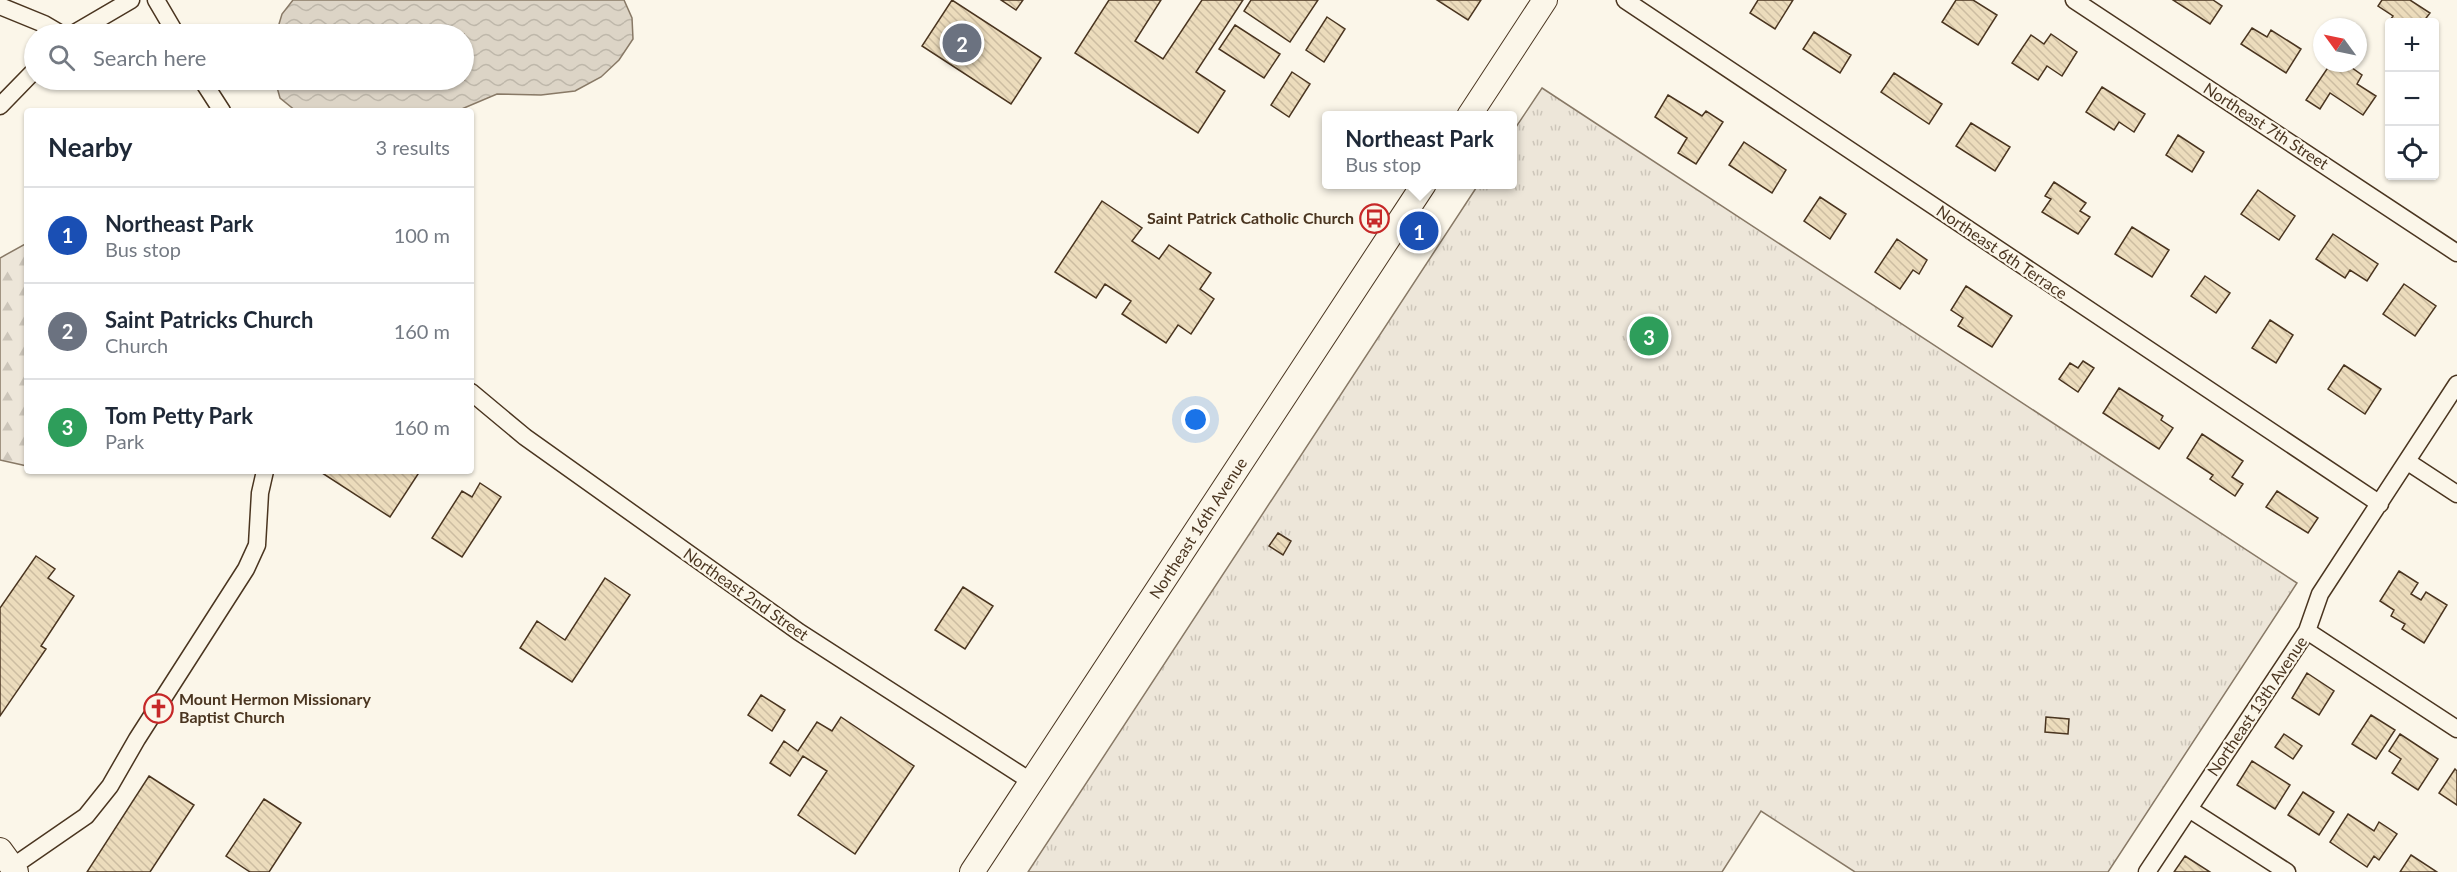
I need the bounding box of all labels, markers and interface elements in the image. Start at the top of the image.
north arrow [2313,18,2367,72]
map controls [2385,18,2439,180]
button: + [2385,18,2439,72]
pin: 2 [942,20,982,66]
search box [24,24,474,90]
icon: search [45,41,78,74]
text: Search here [93,44,206,71]
button: − [2385,72,2439,126]
street label: Northeast 7th Street [2200,78,2332,173]
popup [1322,111,1517,189]
text: Northeast Park [1345,125,1494,152]
button: locate [2385,126,2439,180]
text: Nearby [48,131,133,163]
text: 3 results [375,135,450,159]
text: Bus stop [1345,152,1421,176]
street label: Northeast 6th Terrace [1933,201,2071,302]
bus stop icon: Saint Patrick Catholic Church [1359,202,1391,234]
place label: Saint Patrick Catholic Church [1147,208,1354,227]
pin: 1 [1400,208,1438,254]
text: Northeast Park [105,210,254,237]
text: 1 [62,223,73,247]
text: 100 m [394,223,450,247]
text: Bus stop [105,237,181,261]
text: Saint Patricks Church [105,306,313,333]
pin: 3 [1630,314,1668,358]
text: 2 [62,319,73,343]
text: 160 m [394,319,450,343]
text: Church [105,333,168,357]
text: Tom Petty Park [105,402,253,429]
your location [1181,405,1210,434]
text: 3 [62,415,73,439]
text: 160 m [394,415,450,439]
text: Park [105,429,144,453]
street label: Northeast 16th Avenue [1145,454,1250,602]
street label: Northeast 2nd Street [680,543,813,644]
street label: Northeast 13th Avenue [2203,632,2310,779]
place label: Mount Hermon Missionary Baptist Church [179,689,371,726]
church icon: Mount Hermon Missionary Baptist Church [142,692,174,724]

